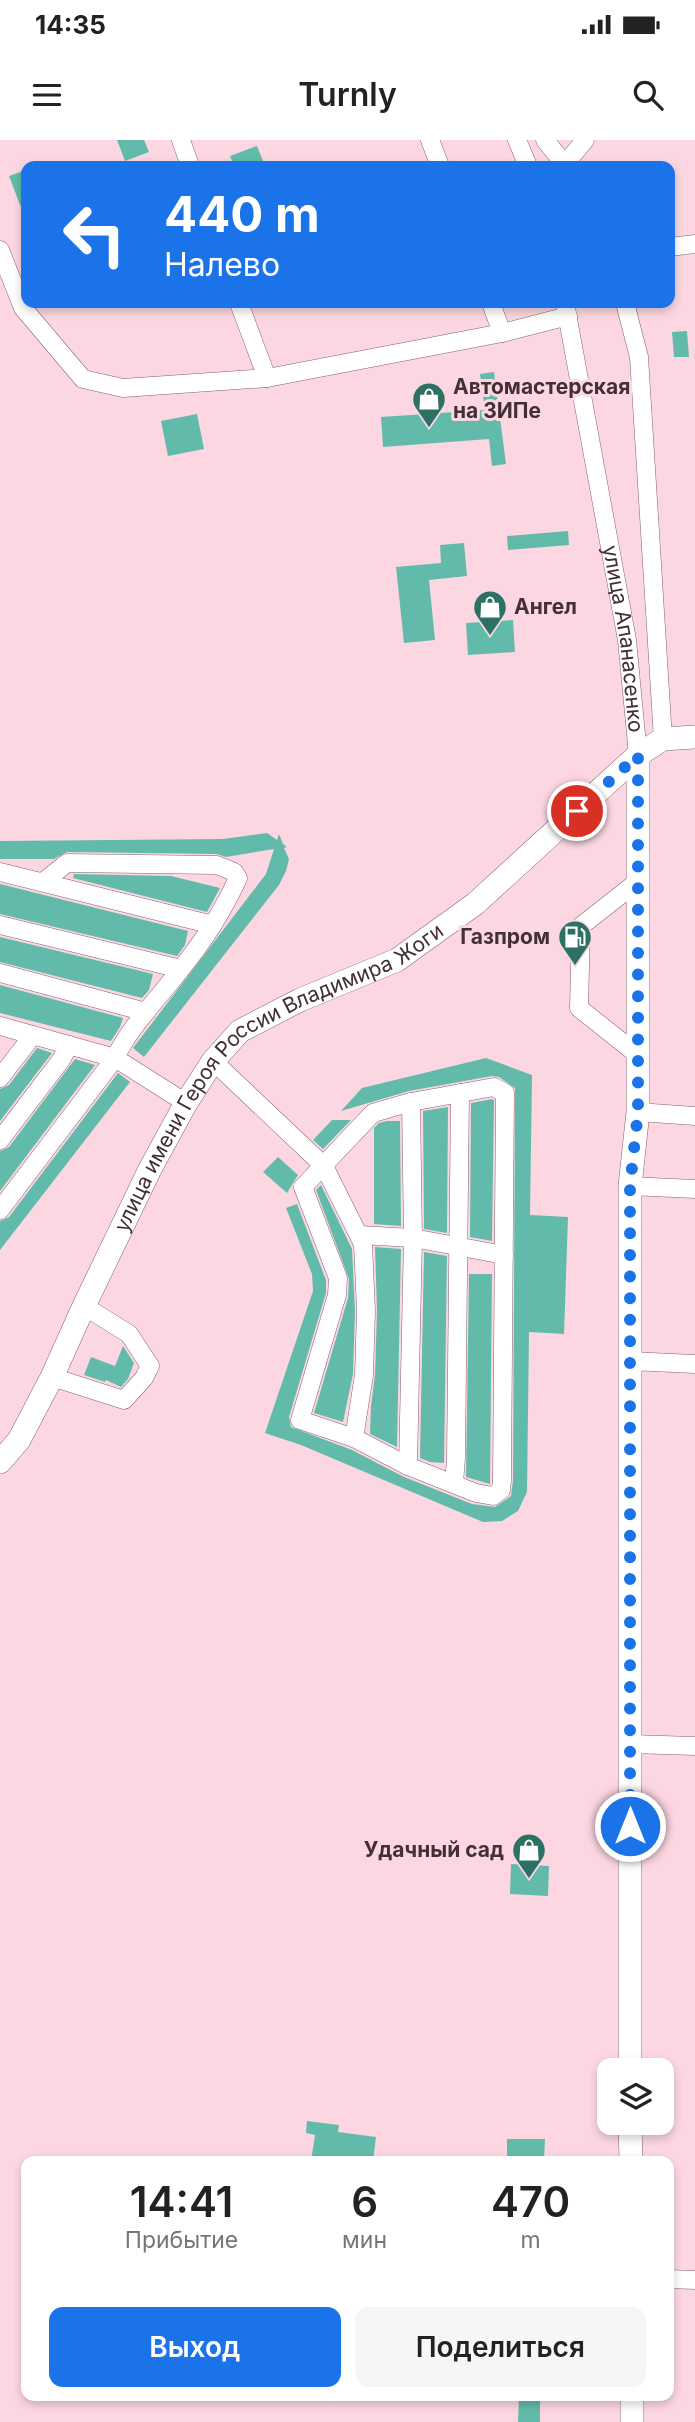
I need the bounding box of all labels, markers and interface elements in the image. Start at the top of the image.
text: 14:35 [35,9,106,40]
text: Turnly [298,75,397,114]
icon: menu [28,76,66,114]
icon: search [629,76,667,114]
text: 440 m [164,185,320,244]
icon: left [49,189,140,280]
text: Налево [164,245,280,284]
place label: Автомастерская на ЗИПе [453,374,630,423]
shop icon: Автомастерская на ЗИПе [410,380,448,429]
street label: улица Апанасенко [598,543,649,733]
shop icon: Ангел [471,588,509,637]
place label: Ангел [514,594,577,619]
pin [547,781,607,841]
icon: arrive [558,792,596,830]
street label: улица имени Героя России Владимира Жоги [109,918,448,1236]
fuel station icon: Газпром [556,918,594,967]
place label: Газпром [460,924,550,949]
position arrow [593,1789,667,1863]
shop icon: Удачный сад [510,1831,548,1880]
place label: Удачный сад [364,1837,504,1862]
map controls [597,2058,674,2135]
button: layers [597,2058,674,2135]
text: 14:41 [130,2176,233,2227]
text: 6 [351,2176,378,2227]
text: 470 [491,2176,570,2227]
text: Прибытие [125,2226,238,2254]
text: мин [342,2226,387,2254]
text: m [520,2226,541,2254]
button: Выход [49,2307,341,2387]
button: Поделиться [355,2307,646,2387]

